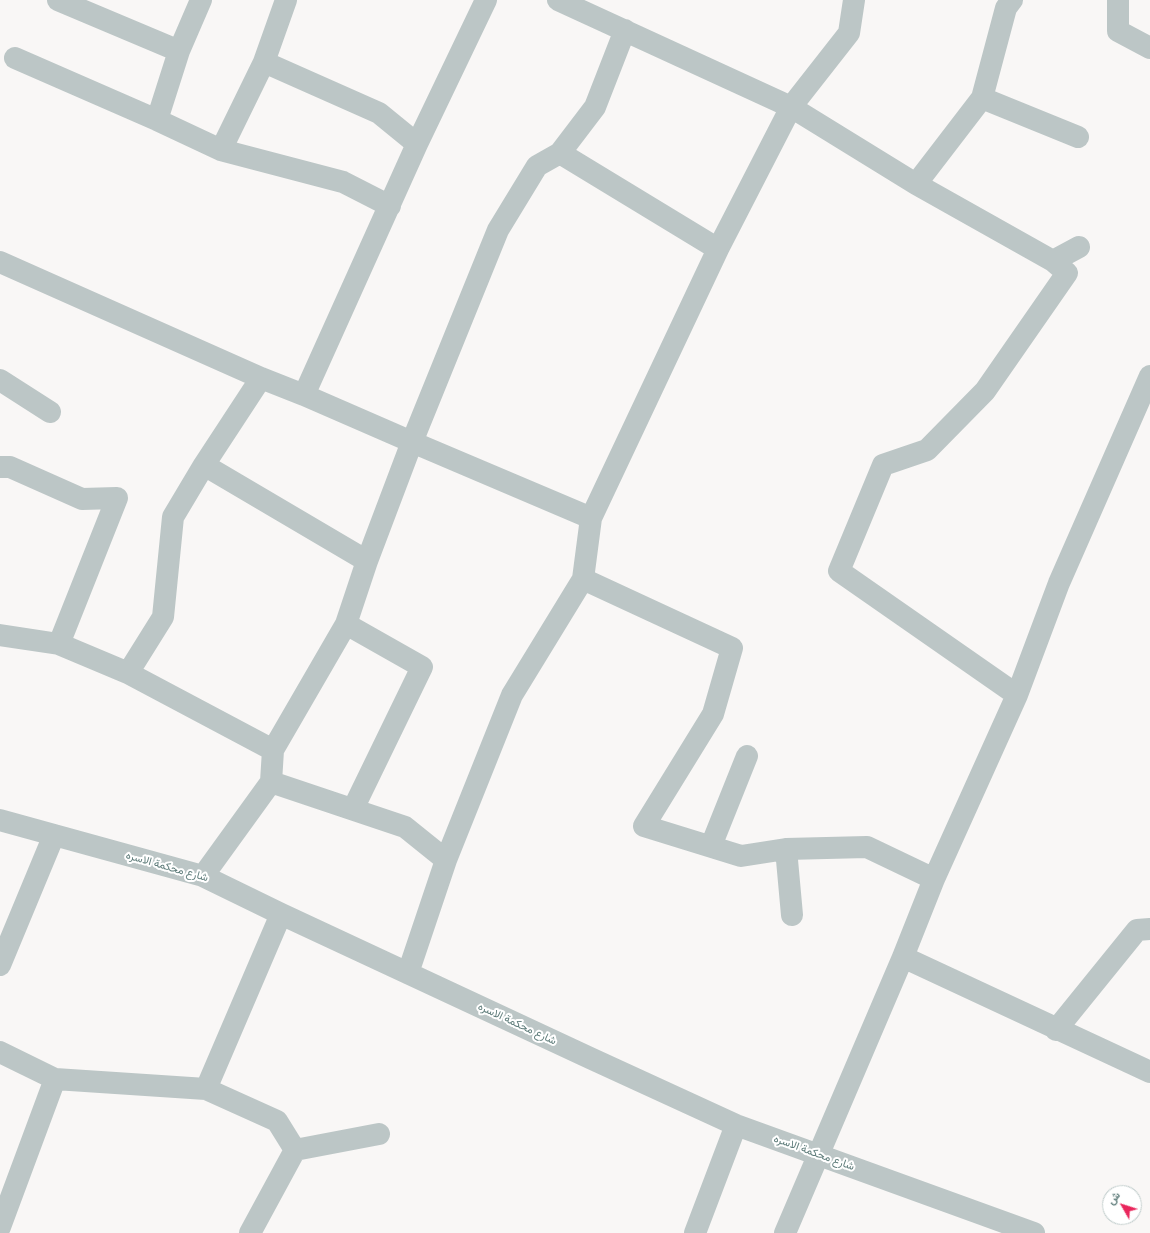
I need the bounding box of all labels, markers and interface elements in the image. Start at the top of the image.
street label: شارع محكمة الاسره [124,849,210,885]
street label: شارع محكمة الاسره [476,1000,558,1048]
street label: شارع محكمة الاسره [772,1132,856,1174]
north arrow [1102,1185,1142,1225]
text: ش [1104,1189,1123,1208]

